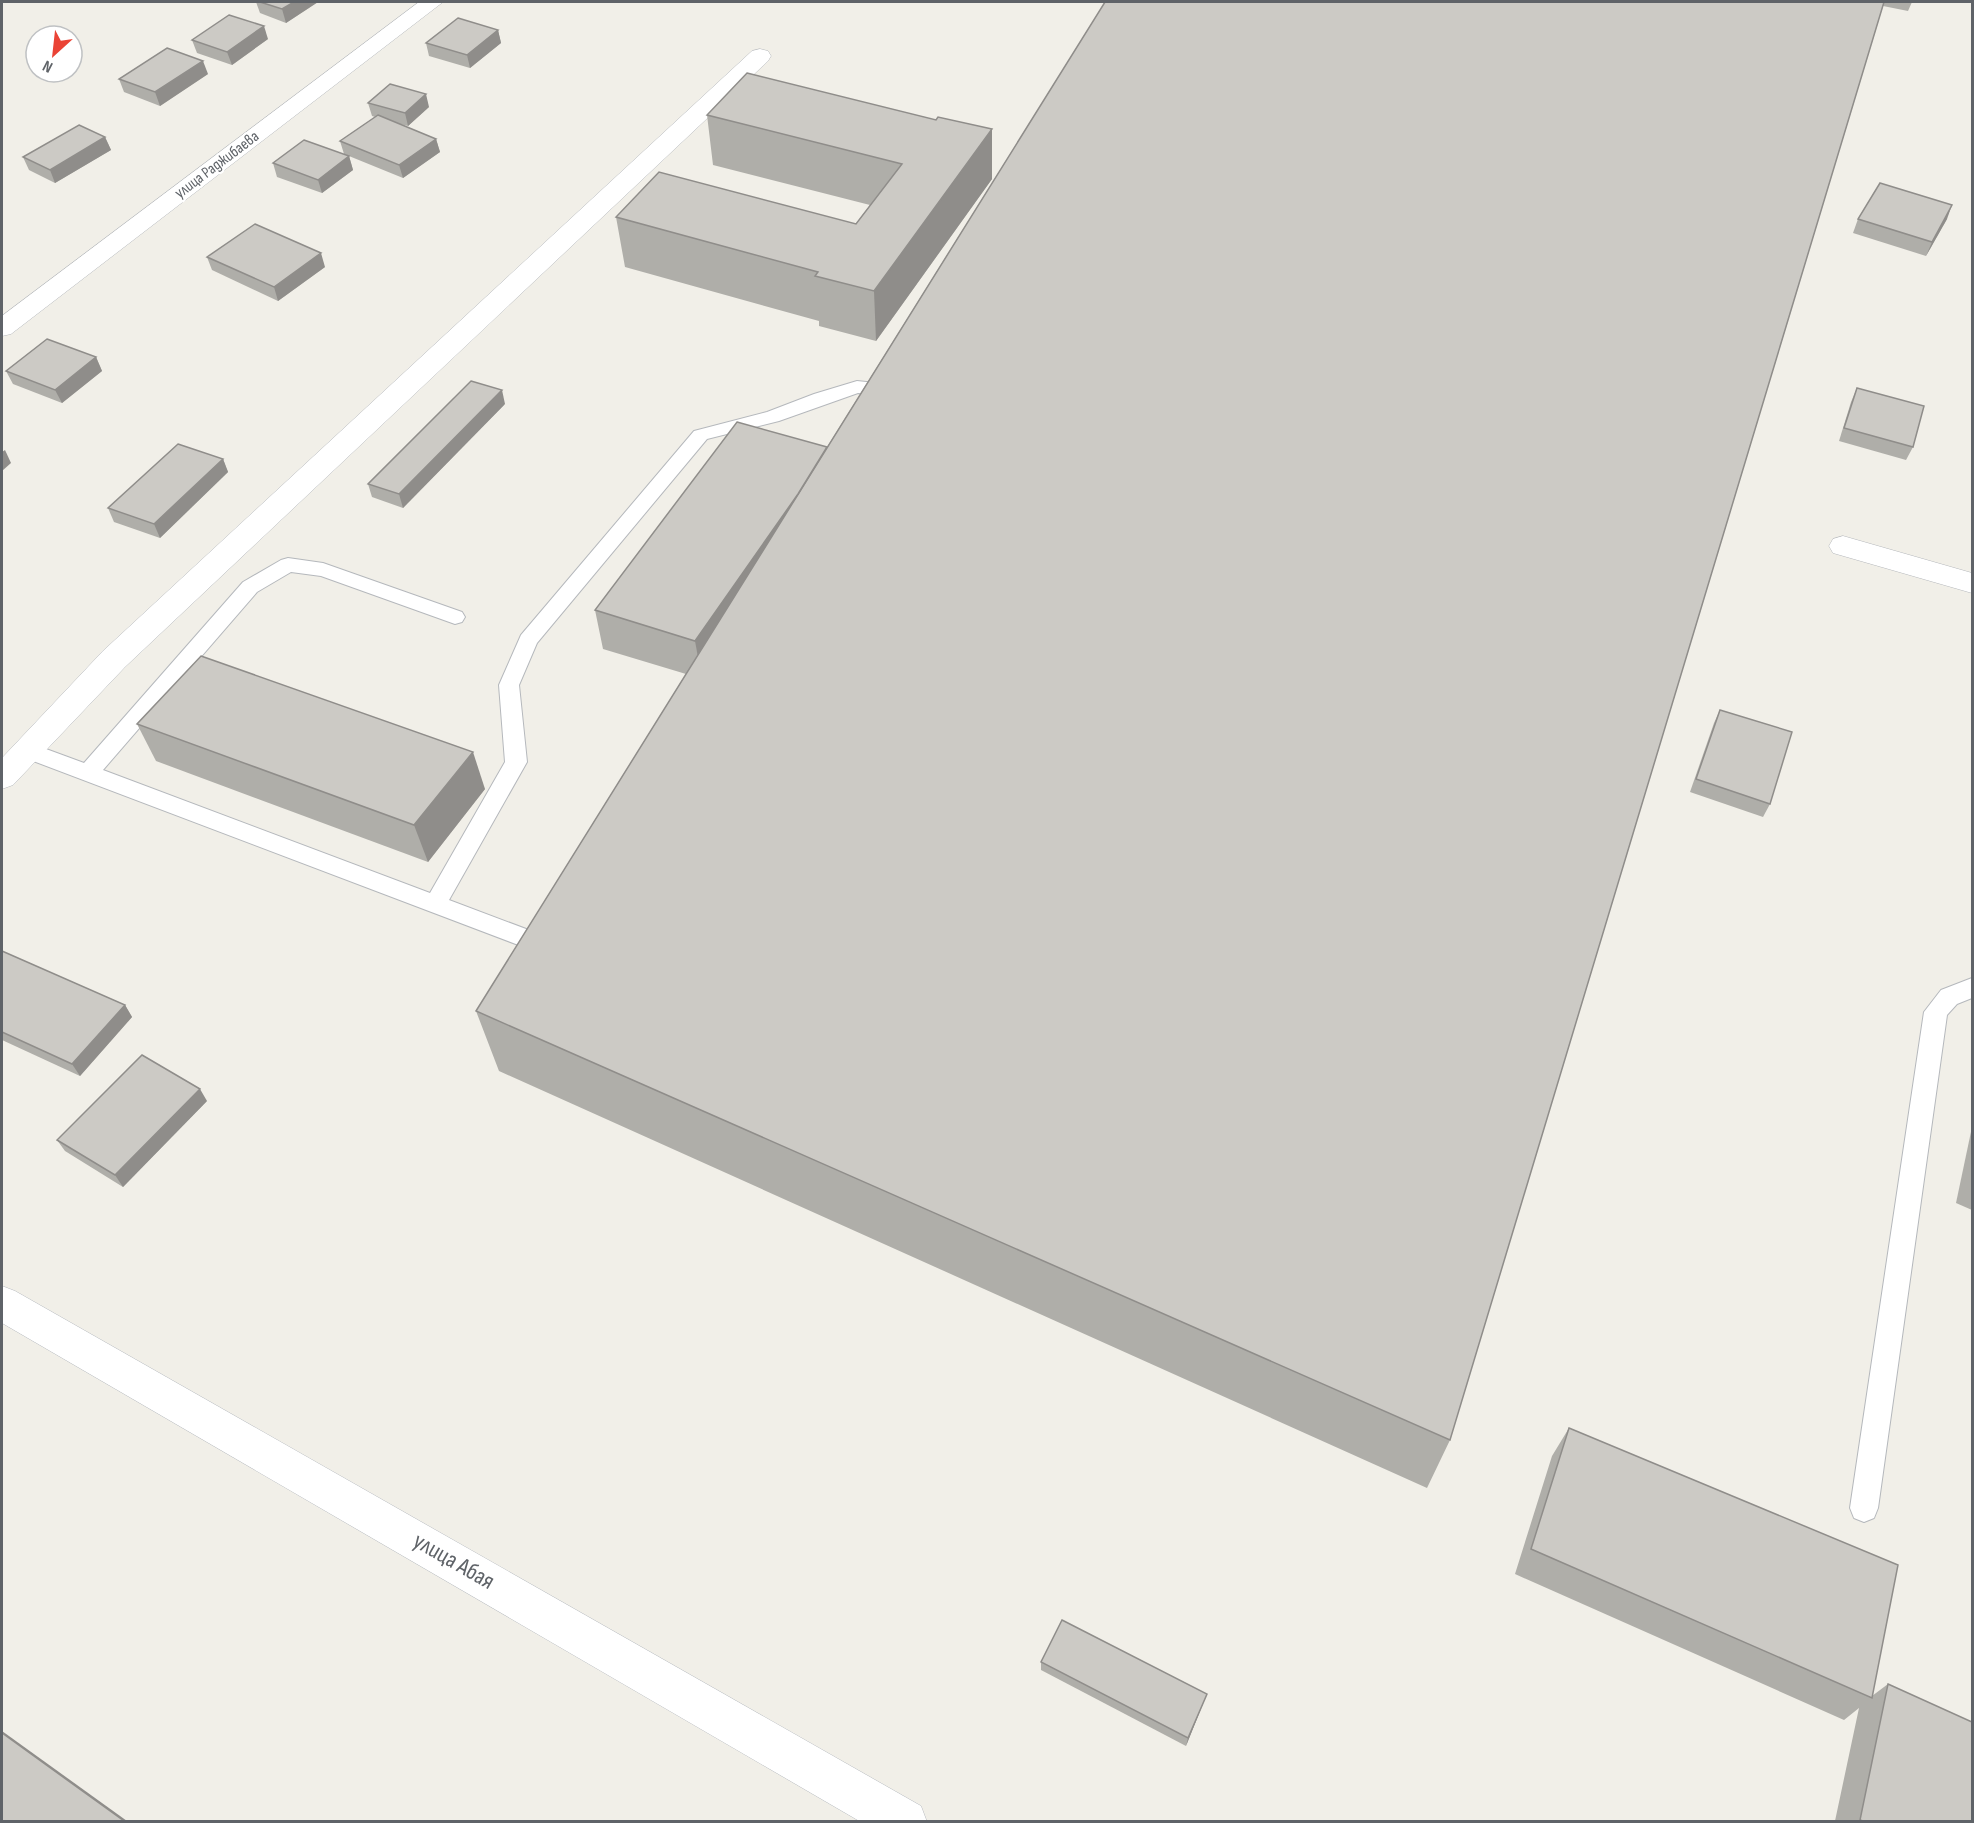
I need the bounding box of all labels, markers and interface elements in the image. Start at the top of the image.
north arrow [24,24,84,84]
text: N [40,56,56,76]
street label: улица Раджибаева [171,127,263,203]
street label: улица Абая [408,1526,500,1596]

